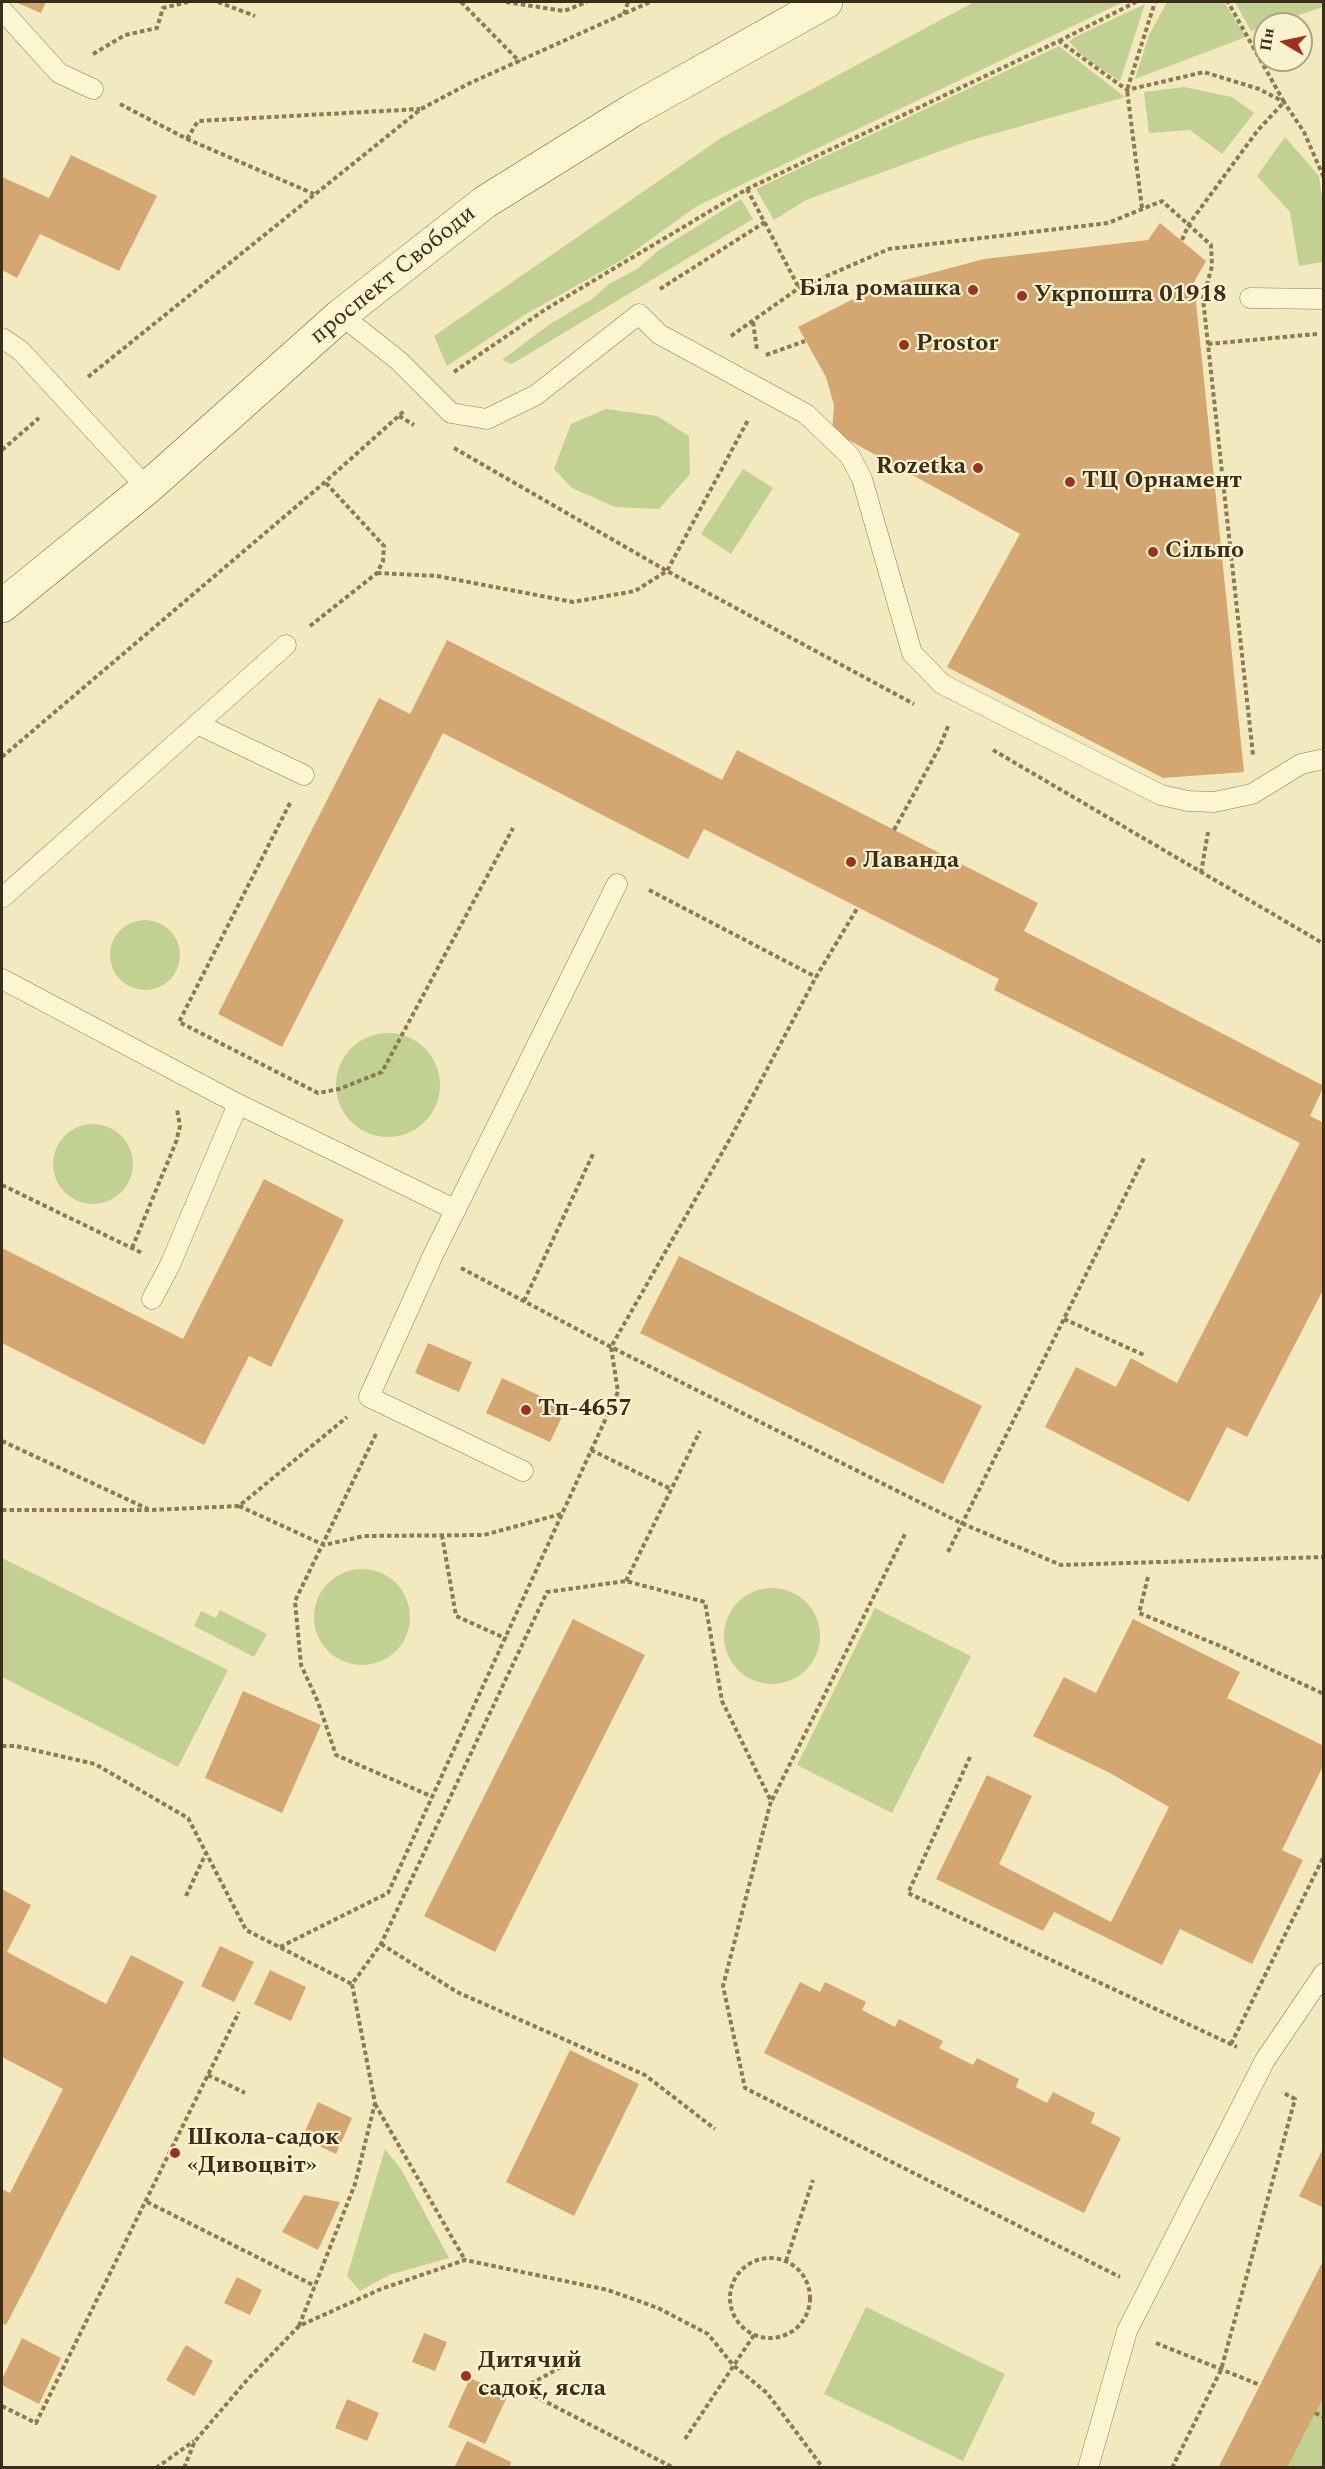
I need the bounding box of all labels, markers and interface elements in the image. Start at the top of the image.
north arrow [1253,12,1313,72]
text: Пн [1254,26,1281,53]
street label: проспект Свободи [305,200,483,352]
place label: Біла ромашка [799,276,961,304]
place label: Укрпошта 01918 [1034,282,1226,310]
marker: Біла ромашка [966,283,980,297]
marker: Укрпошта 01918 [1015,289,1029,303]
place label: Prostor [916,331,998,359]
marker: Prostor [897,338,911,352]
place label: Rozetka [876,454,966,482]
marker: Rozetka [971,461,985,475]
place label: ТЦ Орнамент [1082,468,1242,496]
marker: ТЦ Орнамент [1063,475,1077,489]
place label: Сільпо [1165,538,1244,566]
marker: Сільпо [1146,545,1160,559]
place label: Лаванда [863,848,959,876]
marker: Лаванда [844,855,858,869]
place label: Тп-4657 [538,1396,632,1424]
marker: Тп-4657 [519,1403,533,1417]
place label: Школа-садок «Дивоцвіт» [187,2125,340,2181]
marker: Школа-садок «Дивоцвіт» [168,2146,182,2160]
place label: Дитячий садок, ясла [478,2348,606,2404]
marker: Дитячий садок, ясла [459,2369,473,2383]

